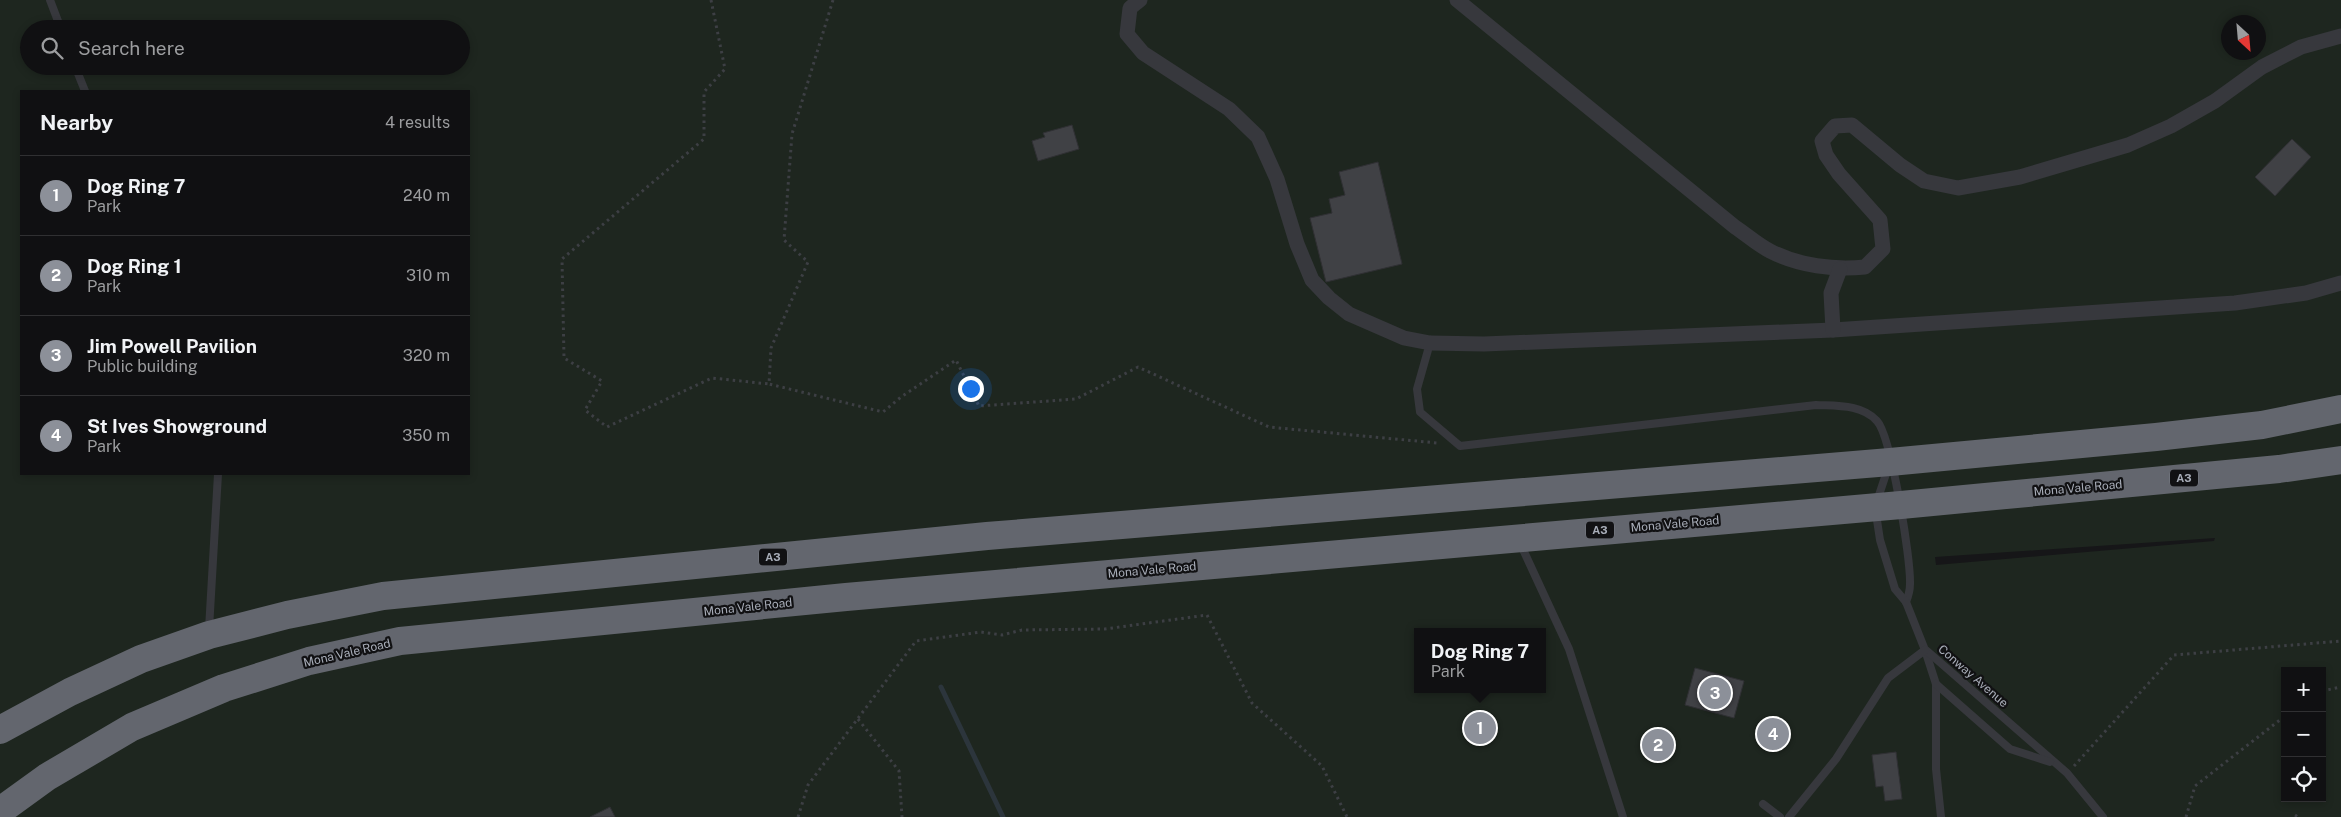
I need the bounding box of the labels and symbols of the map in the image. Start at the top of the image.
north arrow [2221,15,2266,60]
your location [958,376,984,402]
road number: A3 [2170,469,2198,486]
street label: Mona Vale Road [2033,477,2123,499]
street label: Mona Vale Road [1630,513,1720,535]
road number: A3 [1586,522,1614,538]
road number: A3 [759,548,787,566]
street label: Mona Vale Road [1107,559,1197,581]
street label: Mona Vale Road [703,595,793,619]
street label: Mona Vale Road [302,636,392,670]
street label: Conway Avenue [1935,642,2011,710]
pin: 3 [1699,674,1731,712]
pin: 1 [1464,709,1496,747]
pin: 4 [1757,715,1789,753]
pin: 2 [1642,726,1674,764]

